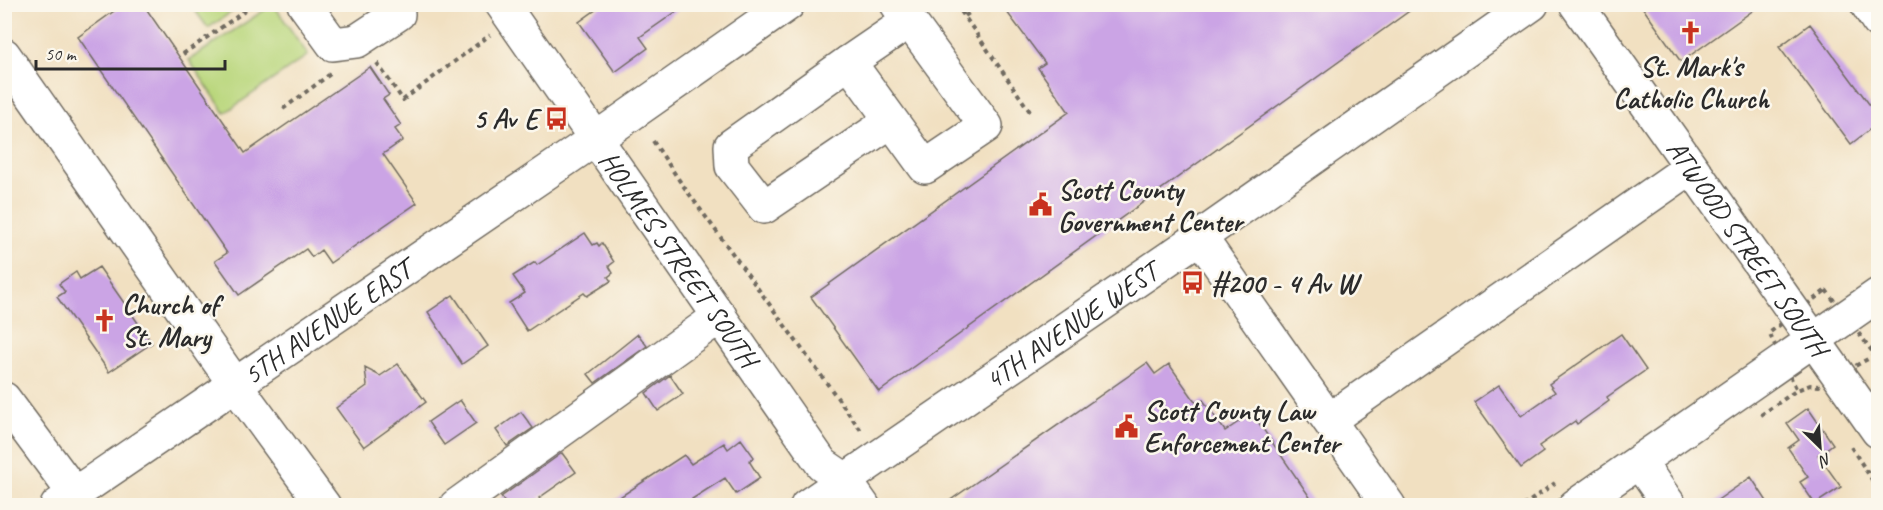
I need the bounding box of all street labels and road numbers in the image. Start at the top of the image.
street label: ATWOOD STREET SOUTH [1659,133,1838,366]
street label: HOLMES STREET SOUTH [591,144,768,377]
street label: 5TH AVENUE EAST [237,248,424,392]
street label: 4TH AVENUE WEST [978,251,1170,397]

